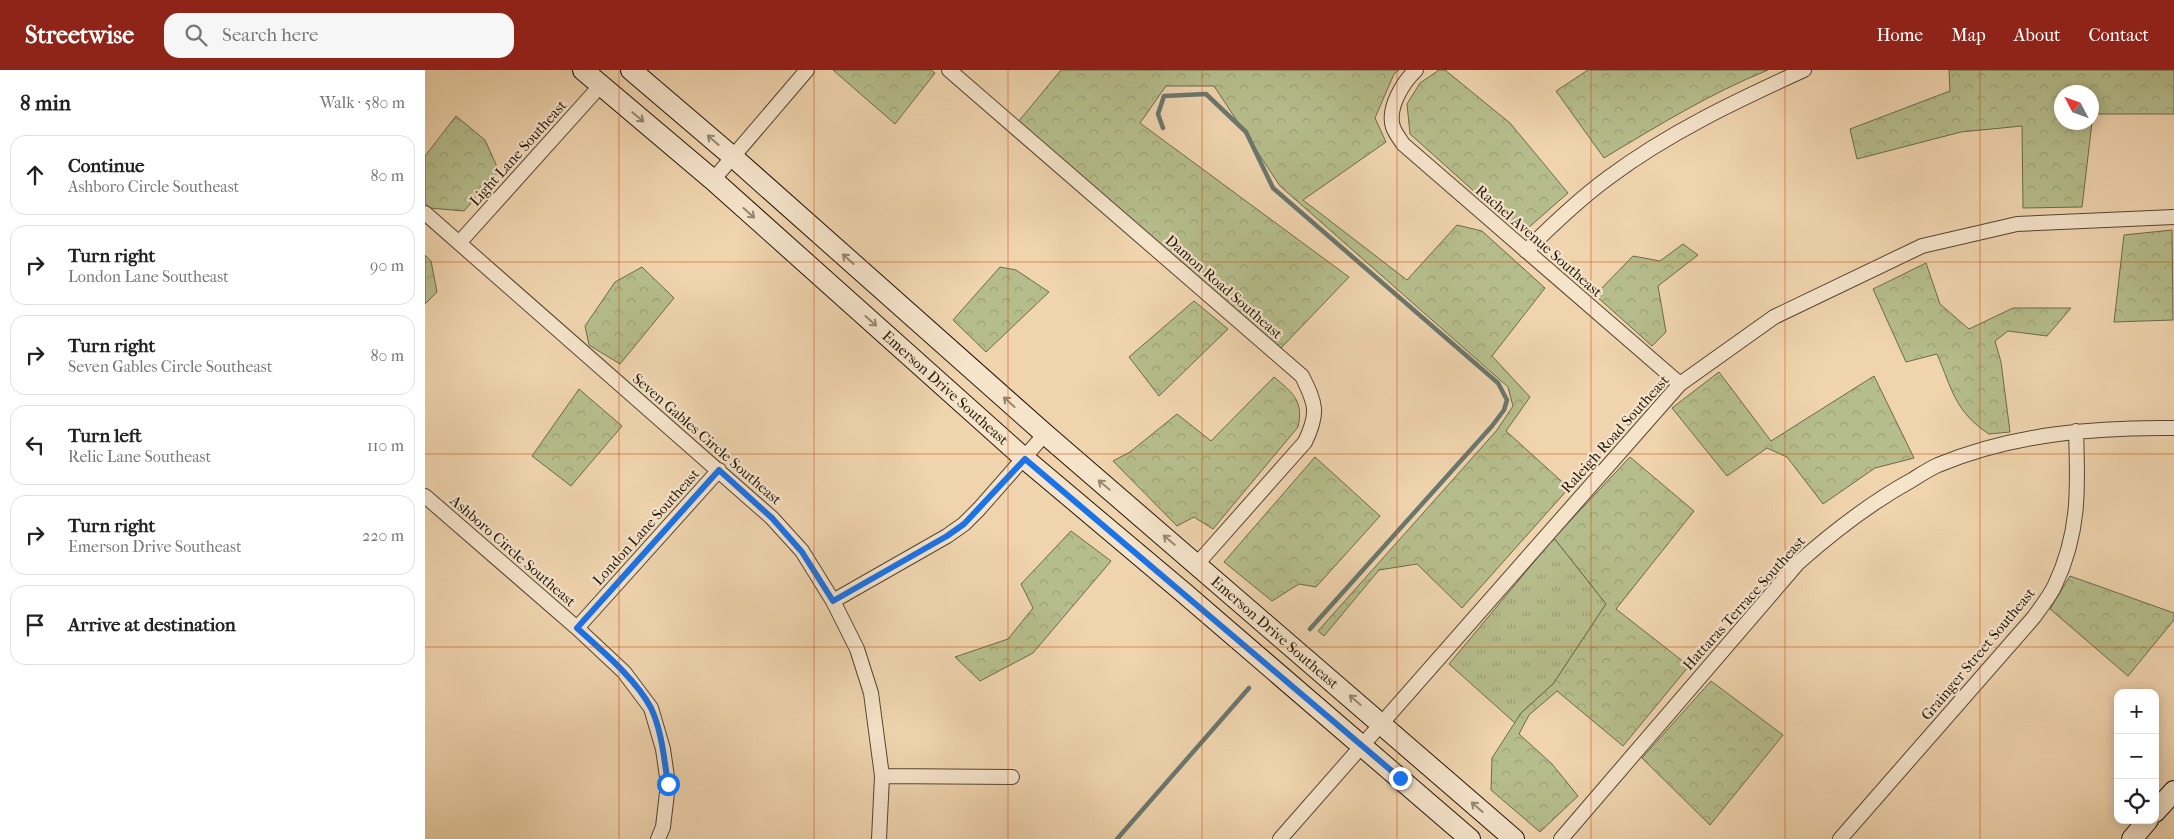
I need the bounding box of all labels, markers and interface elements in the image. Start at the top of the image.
search box [164,13,514,58]
text: Streetwise [25,21,134,49]
icon: search [182,21,210,49]
text: Search here [222,24,318,46]
text: Home [1876,25,1923,46]
text: Map [1951,25,1986,46]
text: About [2014,25,2060,46]
text: Contact [2088,25,2149,46]
north arrow [2054,85,2099,130]
text: 8 min [20,91,71,115]
text: Walk · 580 m [320,93,405,112]
street label: Light Lane Southeast [466,96,571,210]
one-way arrow [631,111,644,122]
one-way arrow [706,135,719,146]
text: Continue [68,155,144,177]
icon: ahead [21,161,49,189]
text: 80 m [370,166,404,185]
text: Ashboro Circle Southeast [68,177,239,196]
street label: Rachel Avenue Southeast [1472,181,1606,301]
one-way arrow [743,207,756,219]
street label: Damon Road Southeast [1162,231,1287,343]
text: Turn right [68,245,155,267]
icon: right [21,251,49,279]
one-way arrow [841,253,854,265]
text: 90 m [370,256,404,275]
text: London Lane Southeast [68,267,229,286]
one-way arrow [864,315,877,327]
street label: Emerson Drive Southeast [879,327,1013,449]
text: Turn right [68,335,155,357]
icon: right [21,341,49,369]
text: 80 m [370,346,404,365]
text: Seven Gables Circle Southeast [68,357,272,376]
street label: Seven Gables Circle Southeast [629,369,786,509]
street label: Raleigh Road Southeast [1557,371,1673,497]
one-way arrow [1002,396,1015,408]
text: Turn left [68,425,142,447]
icon: left [21,431,49,459]
text: 110 m [367,436,404,455]
text: Relic Lane Southeast [68,447,211,466]
street label: London Lane Southeast [589,464,704,589]
one-way arrow [1098,479,1111,490]
street label: Ashboro Circle Southeast [446,491,580,611]
text: Turn right [68,515,155,537]
icon: right [21,521,49,549]
text: 220 m [362,526,404,545]
street label: Hattaras Terrace Southeast [1679,532,1809,674]
one-way arrow [1163,534,1176,546]
text: Emerson Drive Southeast [68,537,242,556]
street label: Emerson Drive Southeast [1207,572,1343,693]
street label: Grainger Street Southeast [1917,584,2039,724]
icon: arrive [21,611,49,639]
text: Arrive at destination [68,614,236,636]
map controls [2114,689,2159,824]
button: + [2114,689,2159,734]
one-way arrow [1349,695,1362,706]
button: − [2114,734,2159,779]
route end [1389,767,1412,790]
route start [657,773,680,796]
button: locate [2114,779,2159,824]
one-way arrow [1471,801,1484,813]

